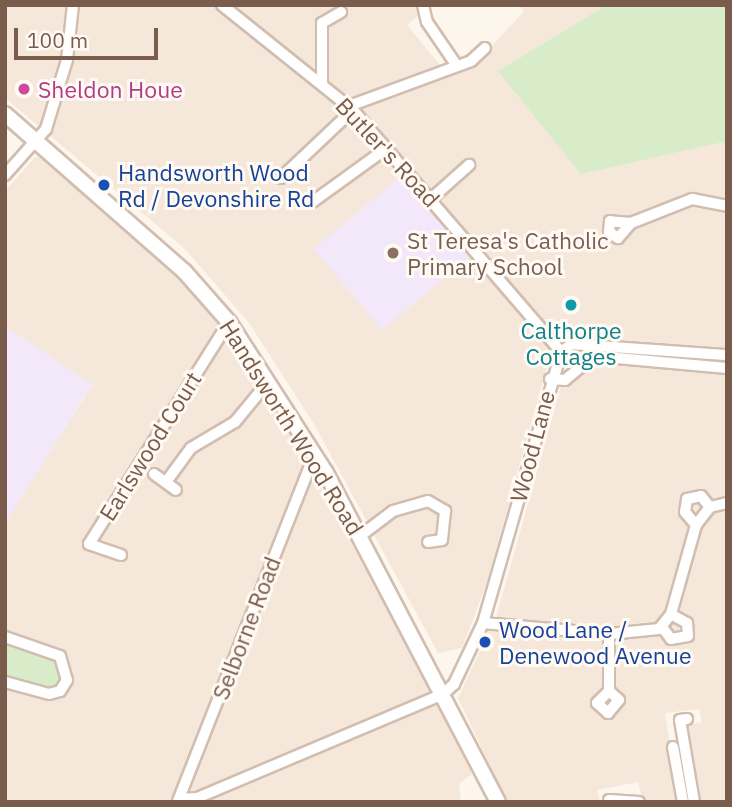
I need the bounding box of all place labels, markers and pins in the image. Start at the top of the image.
place label: Sheldon Houe [38,75,183,103]
marker: Sheldon Houe [16,81,32,97]
place label: Handsworth Wood Rd / Devonshire Rd [118,158,314,212]
marker: Handsworth Wood Rd / Devonshire Rd [96,177,112,193]
place label: St Teresa's Catholic Primary School [407,226,609,280]
marker: St Teresa's Catholic Primary School [385,245,401,261]
marker: Calthorpe Cottages [563,297,579,313]
place label: Calthorpe Cottages [520,316,622,370]
place label: Wood Lane / Denewood Avenue [499,615,692,669]
marker: Wood Lane / Denewood Avenue [477,634,493,650]

